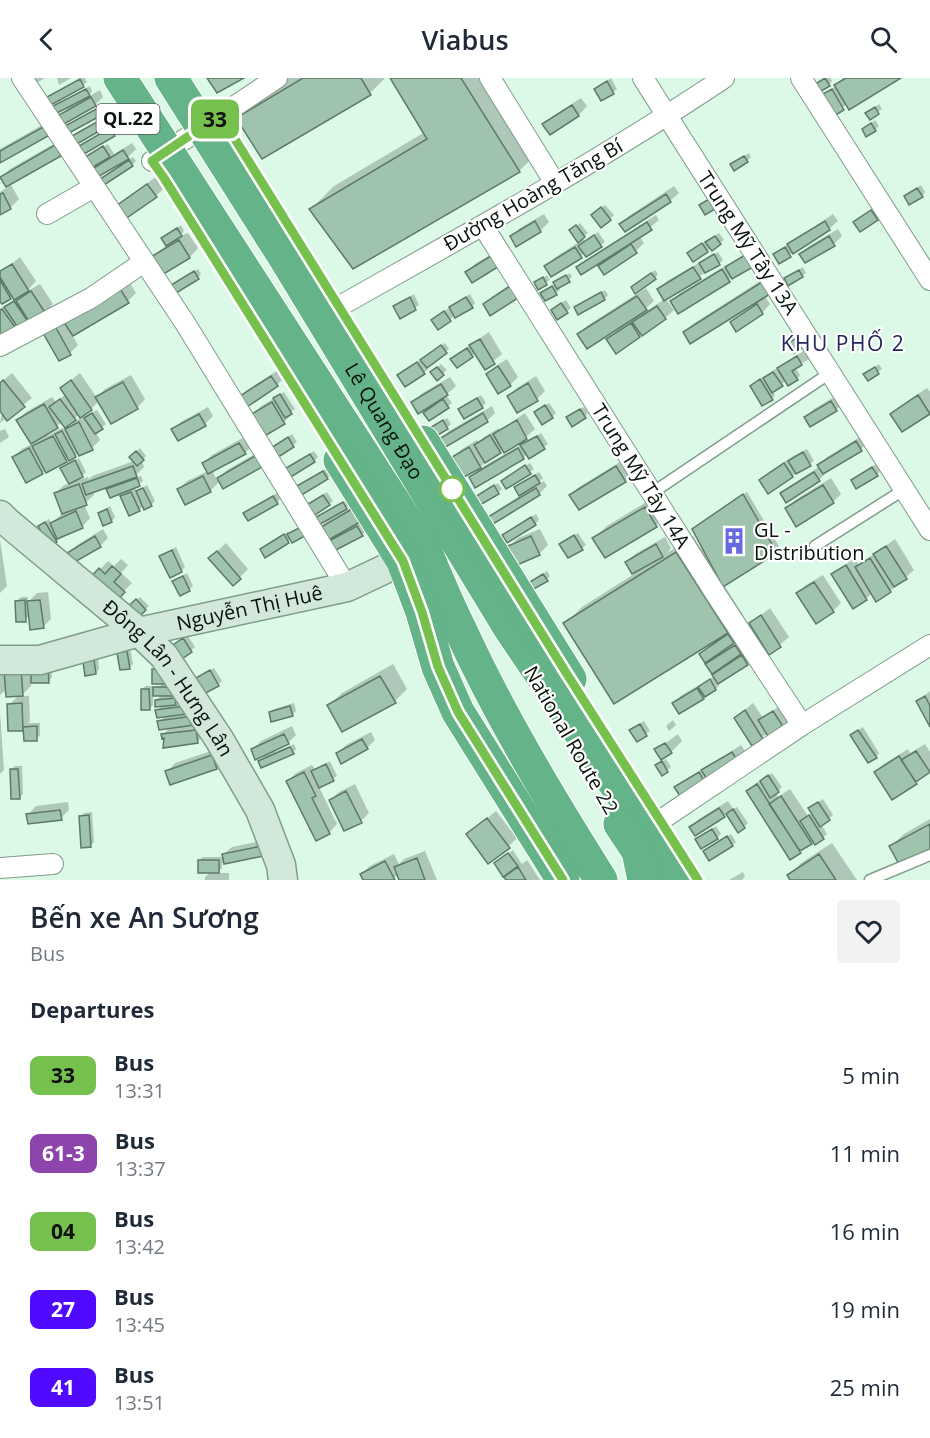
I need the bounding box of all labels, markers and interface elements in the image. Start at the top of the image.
text: Viabus [421,21,509,58]
icon: back [30,23,63,56]
icon: search [867,23,900,56]
line badge: 33 [188,100,242,138]
road number: QL.22 [96,104,160,134]
text: 33 [203,105,227,133]
street label: Đường Hoàng Tăng Bí [438,132,628,257]
street label: Trung Mỹ Tây 13A [692,166,805,320]
district label: KHU PHỐ 2 [781,329,905,357]
street label: Lê Quang Đạo [339,358,430,484]
street label: Trung Mỹ Tây 14A [586,398,697,554]
unlabelled marker [439,476,465,502]
place label: GL - Distribution [754,516,864,566]
building icon: GL - Distribution [719,526,749,556]
street label: Nguyễn Thị Huê [174,579,325,637]
street label: Đông Lân - Hưng Lân [97,593,240,761]
street label: National Route 22 [518,661,625,819]
text: Bến xe An Sương [30,898,259,936]
button: heart [837,900,900,963]
text: Bus [30,940,65,967]
text: Departures [30,994,154,1024]
text: Bus [114,1047,154,1077]
text: 5 min [842,1060,900,1090]
text: 33 [51,1061,75,1089]
text: 13:31 [114,1077,165,1104]
text: Bus [115,1125,155,1155]
text: 11 min [830,1138,900,1168]
text: 61-3 [42,1139,85,1167]
text: 13:37 [115,1155,166,1182]
text: Bus [114,1203,154,1233]
text: 16 min [830,1216,900,1246]
text: 04 [51,1217,75,1245]
text: 13:42 [114,1233,165,1260]
text: Bus [114,1281,154,1311]
text: 19 min [830,1294,900,1324]
text: 27 [51,1295,75,1323]
text: 13:45 [114,1311,165,1338]
text: Bus [114,1359,154,1389]
text: 25 min [830,1372,900,1402]
text: 41 [51,1373,75,1401]
text: 13:51 [114,1389,165,1416]

